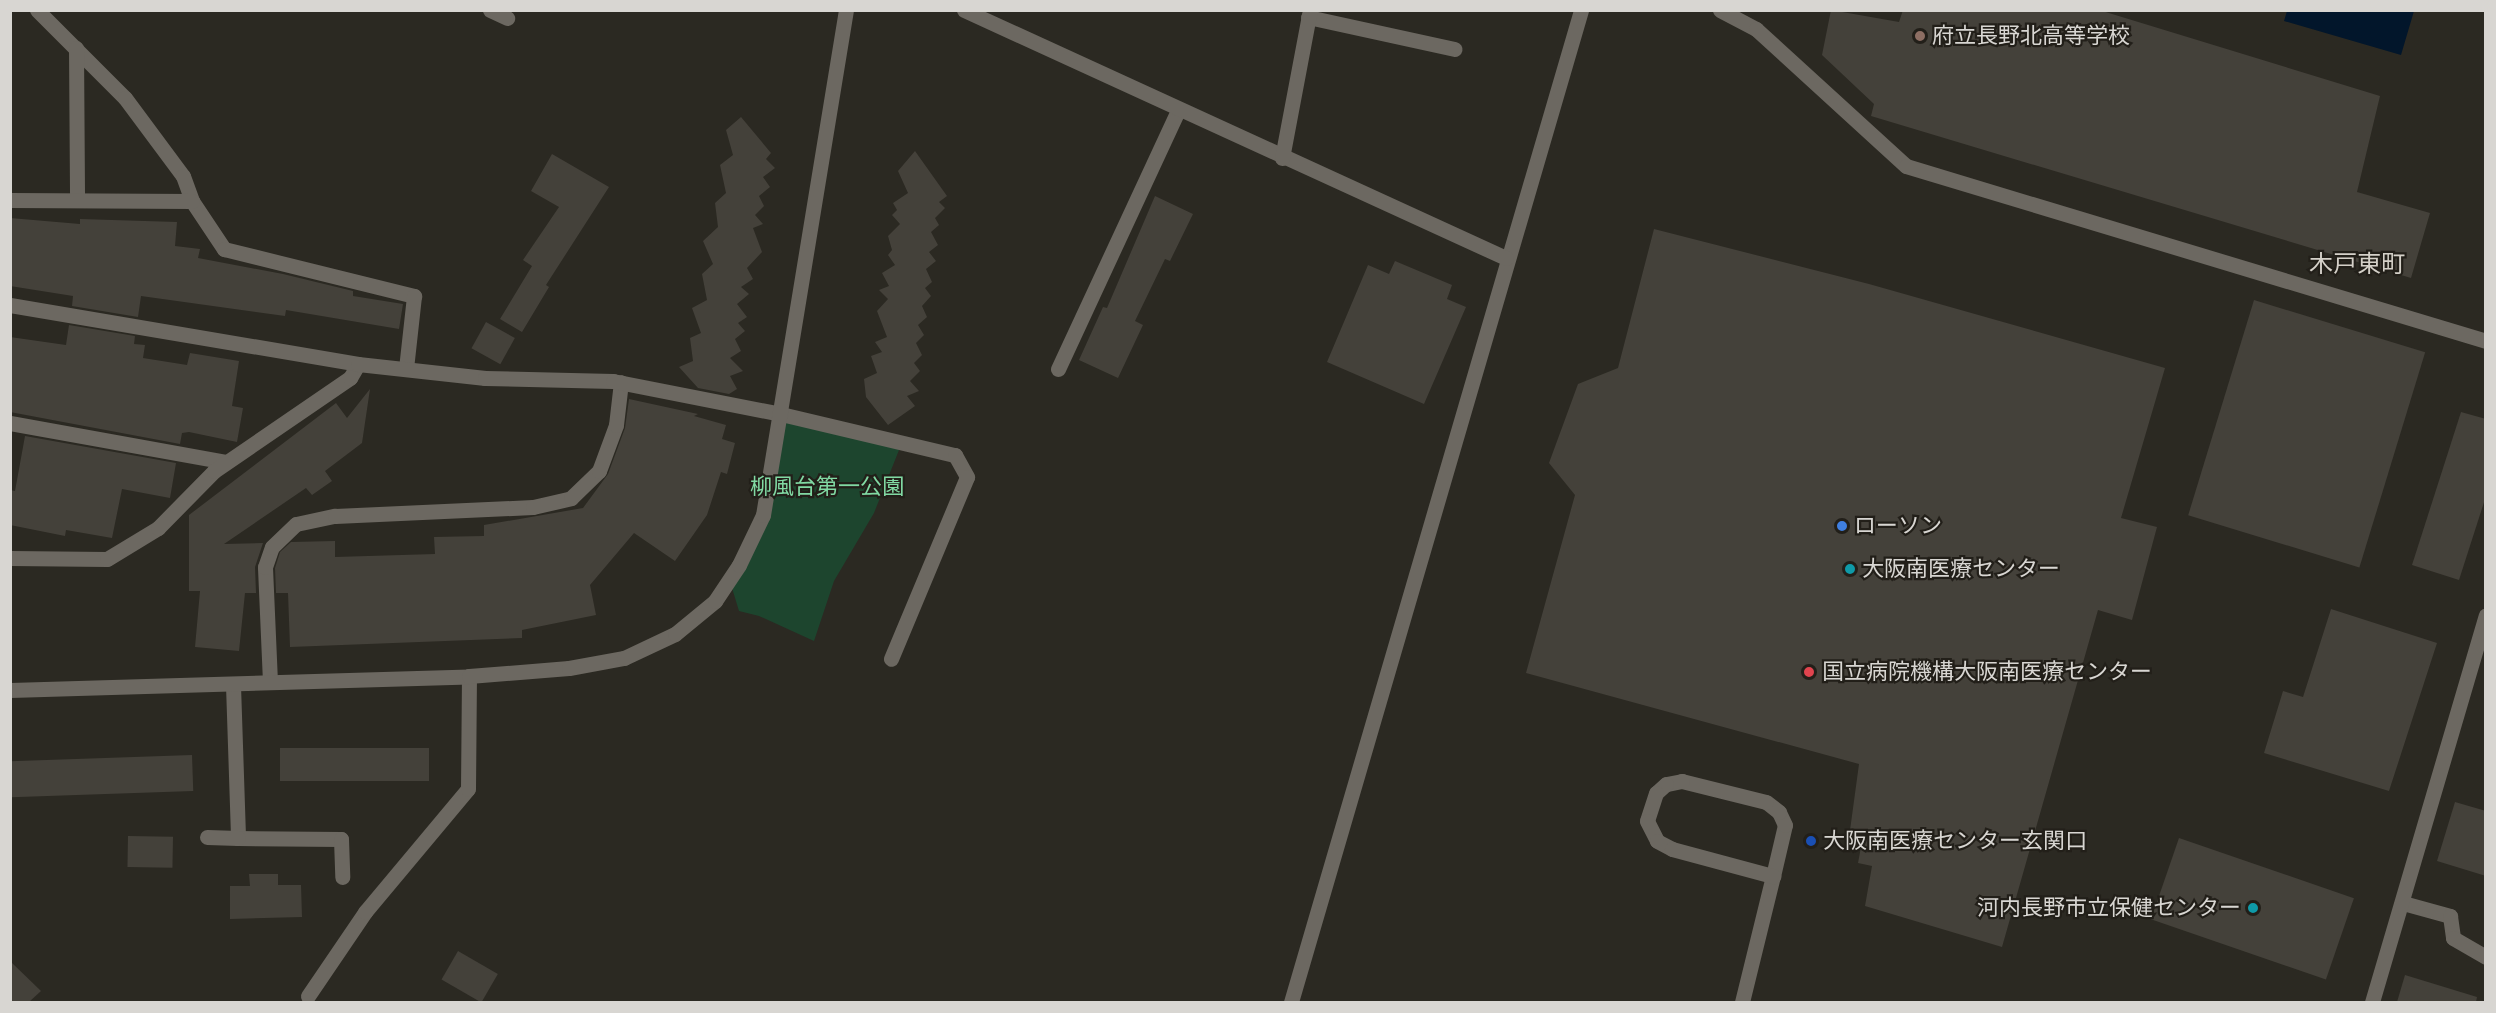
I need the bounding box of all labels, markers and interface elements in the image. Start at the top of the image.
place label: 府立長野北高等学校 [1932,23,2130,49]
marker: 府立長野北高等学校 [1913,29,1927,43]
district label: 木戸東町 [2309,251,2405,279]
park label: 柳風台第一公園 [750,474,904,500]
place label: ローソン [1854,513,1942,539]
marker: ローソン [1835,519,1849,533]
place label: 大阪南医療センター [1862,556,2060,582]
marker: 大阪南医療センター [1843,562,1857,576]
place label: 国立病院機構大阪南医療センター [1822,659,2152,685]
marker: 国立病院機構大阪南医療センター [1800,663,1818,681]
place label: 大阪南医療センター玄関口 [1823,828,2087,854]
marker: 大阪南医療センター玄関口 [1804,834,1818,848]
place label: 河内長野市立保健センター [1977,895,2241,921]
marker: 河内長野市立保健センター [2246,901,2260,915]

